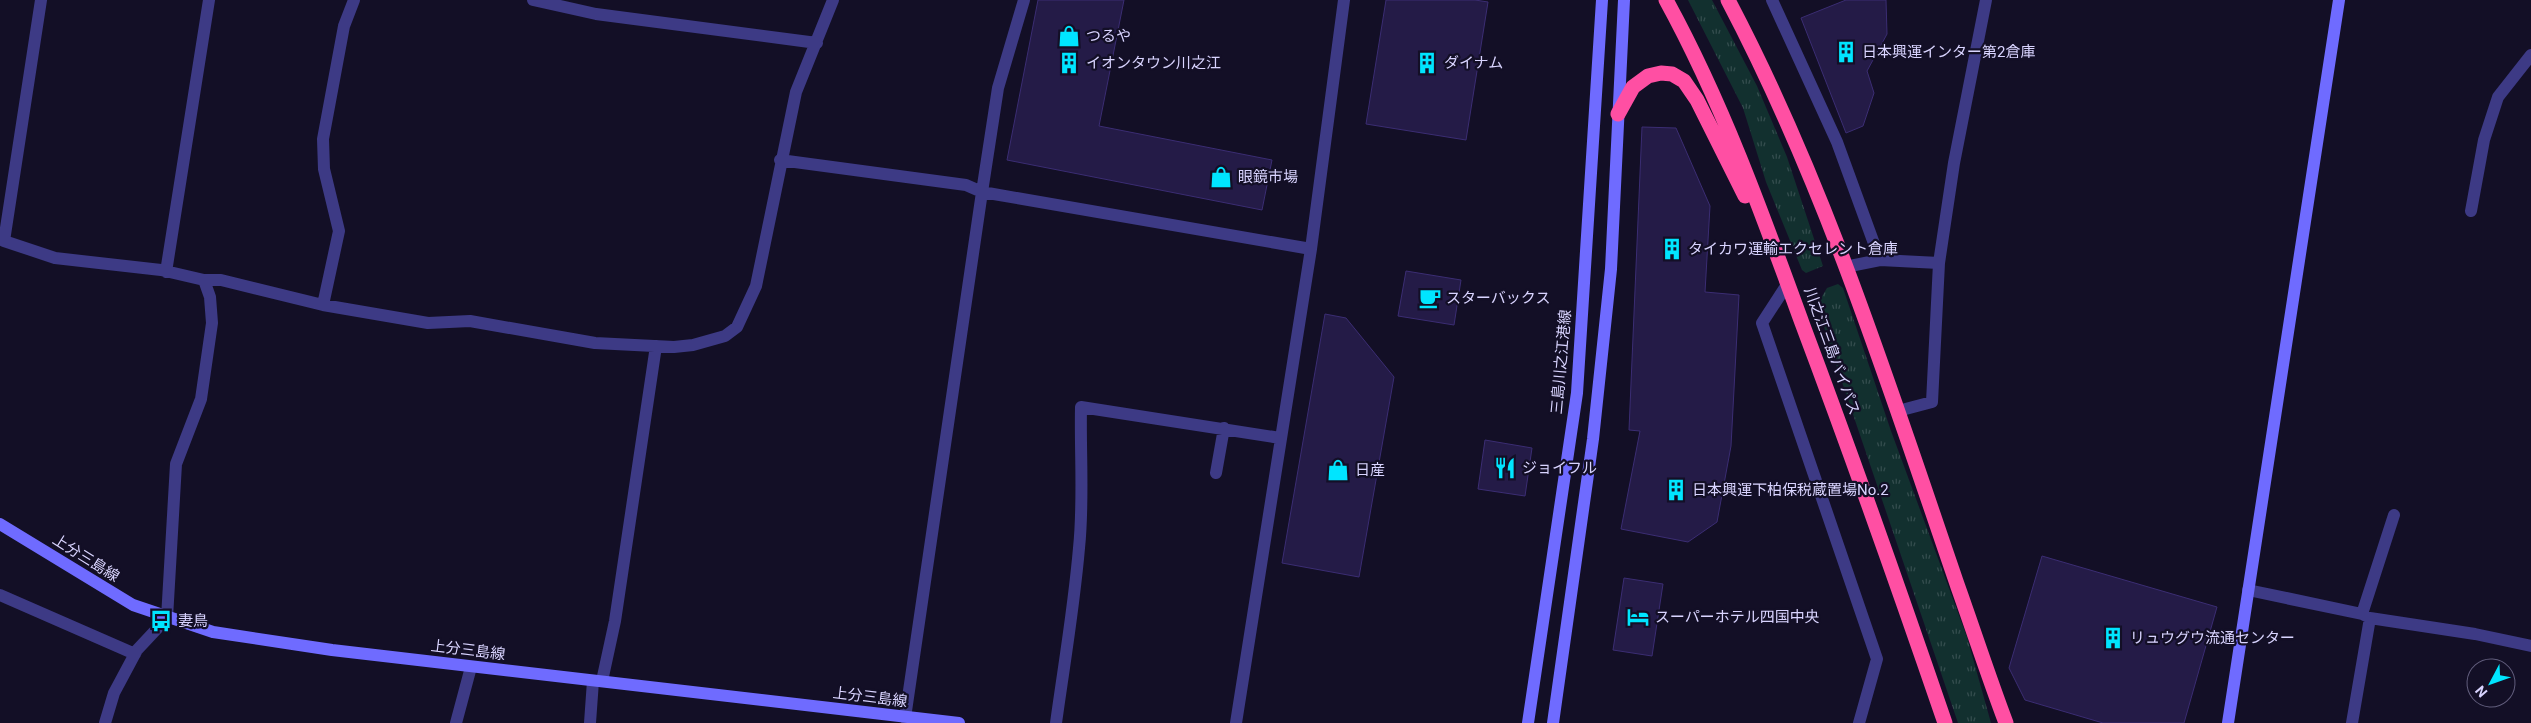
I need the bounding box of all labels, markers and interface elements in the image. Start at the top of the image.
shop icon: つるや [1056,23,1082,49]
place label: つるや [1086,27,1131,45]
building icon: 日本興運インター第2倉庫 [1833,39,1859,65]
place label: 日本興運インター第2倉庫 [1862,43,2035,61]
building icon: イオンタウン川之江 [1056,50,1082,76]
building icon: ダイナム [1414,50,1440,76]
place label: イオンタウン川之江 [1086,54,1221,72]
place label: ダイナム [1444,54,1503,72]
shop icon: 眼鏡市場 [1208,164,1234,190]
place label: 眼鏡市場 [1238,168,1298,186]
building icon: タイカワ運輸エクセレント倉庫 [1659,236,1685,262]
place label: タイカワ運輸エクセレント倉庫 [1688,240,1898,258]
cafe icon: スターバックス [1417,285,1443,311]
street label: 川之江三島バイパス [1801,285,1863,417]
place label: スターバックス [1446,289,1550,307]
street label: 三島川之江港線 [1547,309,1575,415]
restaurant icon: ジョイフル [1492,455,1518,481]
shop icon: 日産 [1325,457,1351,483]
place label: ジョイフル [1522,459,1597,477]
place label: 日産 [1355,461,1385,479]
building icon: 日本興運下柏保税蔵置場No.2 [1663,477,1689,503]
place label: 日本興運下柏保税蔵置場No.2 [1692,481,1889,499]
street label: 上分三島線 [49,530,123,586]
hotel icon: スーパーホテル四国中央 [1625,604,1651,630]
bus stop icon: 妻鳥 [148,608,174,634]
place label: スーパーホテル四国中央 [1655,608,1820,626]
place label: 妻鳥 [178,612,208,630]
building icon: リュウグウ流通センター [2100,625,2126,651]
place label: リュウグウ流通センター [2130,629,2295,647]
street label: 上分三島線 [430,636,506,664]
north arrow [2466,658,2516,708]
street label: 上分三島線 [832,683,908,711]
text: N [2472,683,2490,701]

